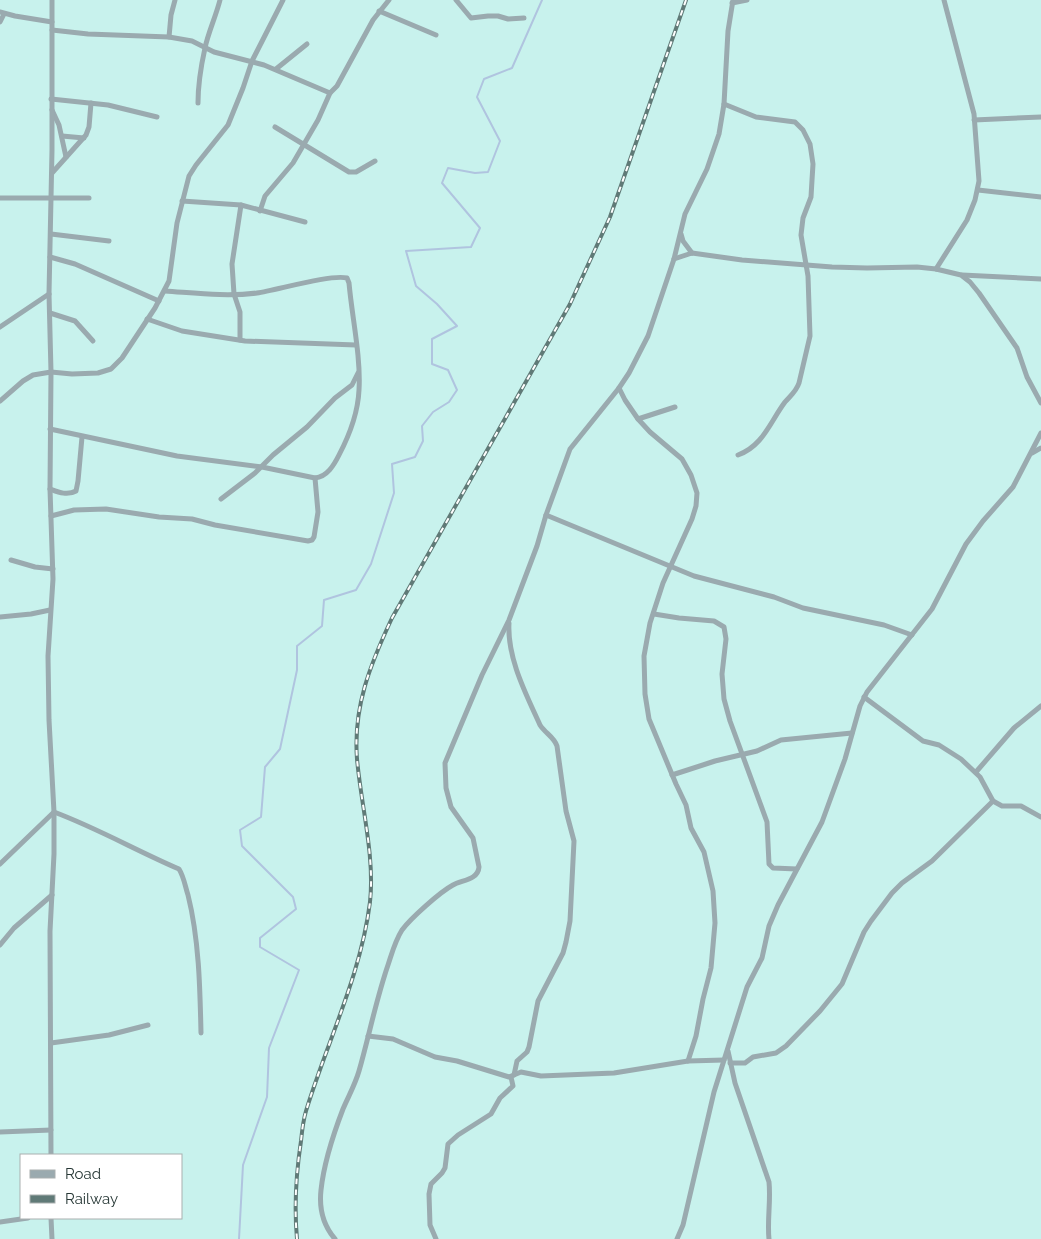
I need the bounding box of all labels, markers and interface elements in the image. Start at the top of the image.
legend [20,1154,182,1219]
text: Road [65,1165,101,1183]
text: Railway [65,1190,118,1208]

